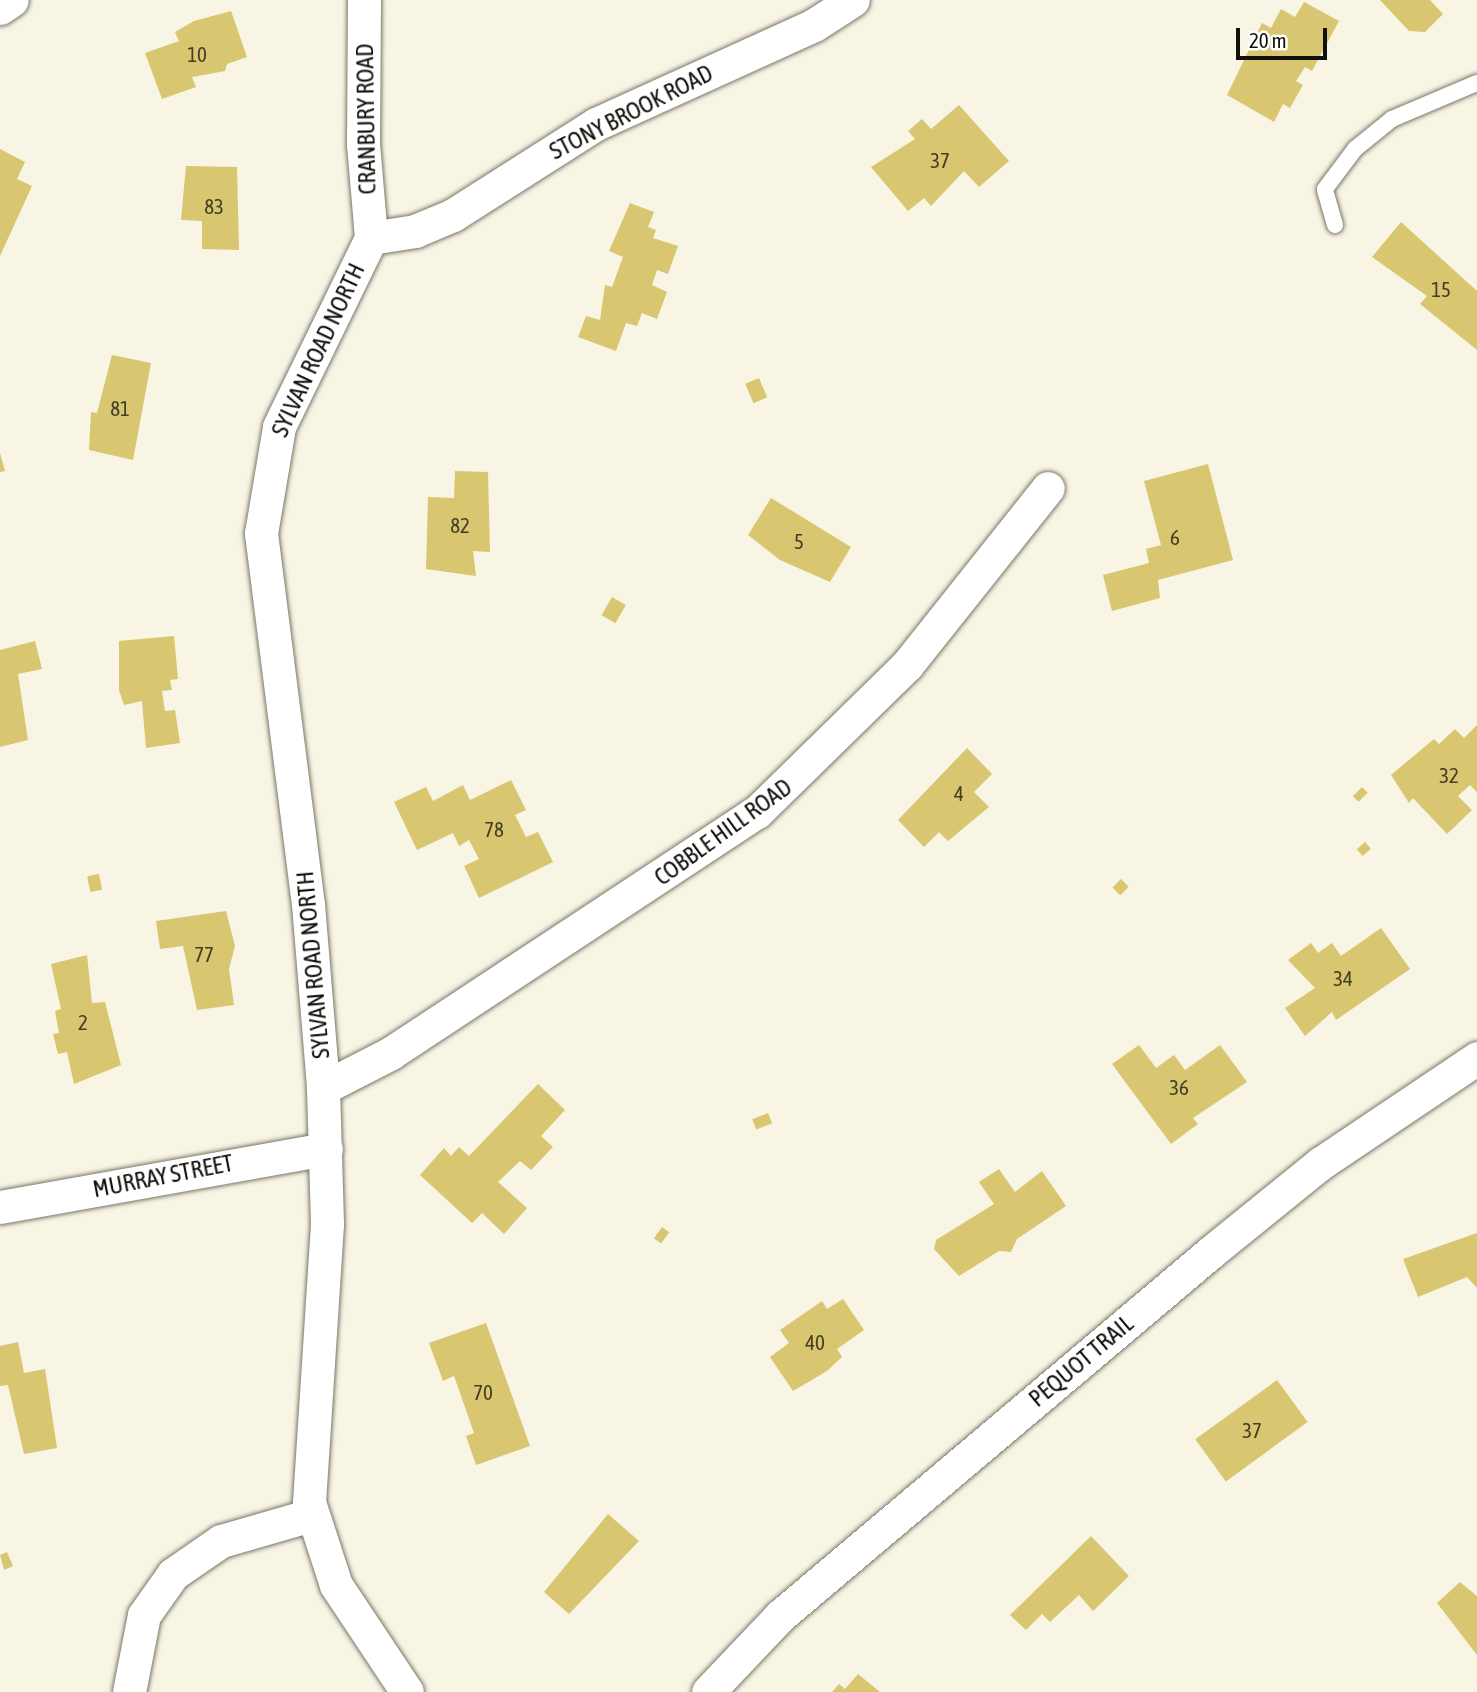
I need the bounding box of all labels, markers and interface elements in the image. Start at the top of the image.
scale bar [1239,14,1330,58]
text: 20 m [1249,28,1287,52]
house number: 10 [187,41,207,67]
street label: CRANBURY ROAD [350,43,382,195]
street label: STONY BROOK ROAD [545,58,717,166]
house number: 37 [930,147,950,173]
house number: 83 [204,193,224,219]
street label: SYLVAN ROAD NORTH [265,259,371,441]
house number: 15 [1431,276,1451,302]
house number: 81 [110,395,130,421]
house number: 82 [450,512,470,538]
house number: 6 [1170,524,1180,550]
house number: 5 [794,528,804,554]
house number: 32 [1439,762,1459,788]
street label: COBBLE HILL ROAD [649,773,797,891]
house number: 4 [954,780,964,806]
house number: 78 [484,816,504,842]
street label: SYLVAN ROAD NORTH [290,870,336,1060]
house number: 77 [194,941,214,967]
house number: 34 [1333,965,1353,991]
house number: 2 [78,1009,88,1035]
house number: 36 [1169,1074,1189,1100]
street label: MURRAY STREET [90,1148,236,1204]
street label: PEQUOT TRAIL [1023,1309,1139,1413]
house number: 40 [805,1329,825,1355]
house number: 70 [473,1379,493,1405]
house number: 37 [1242,1417,1262,1443]

